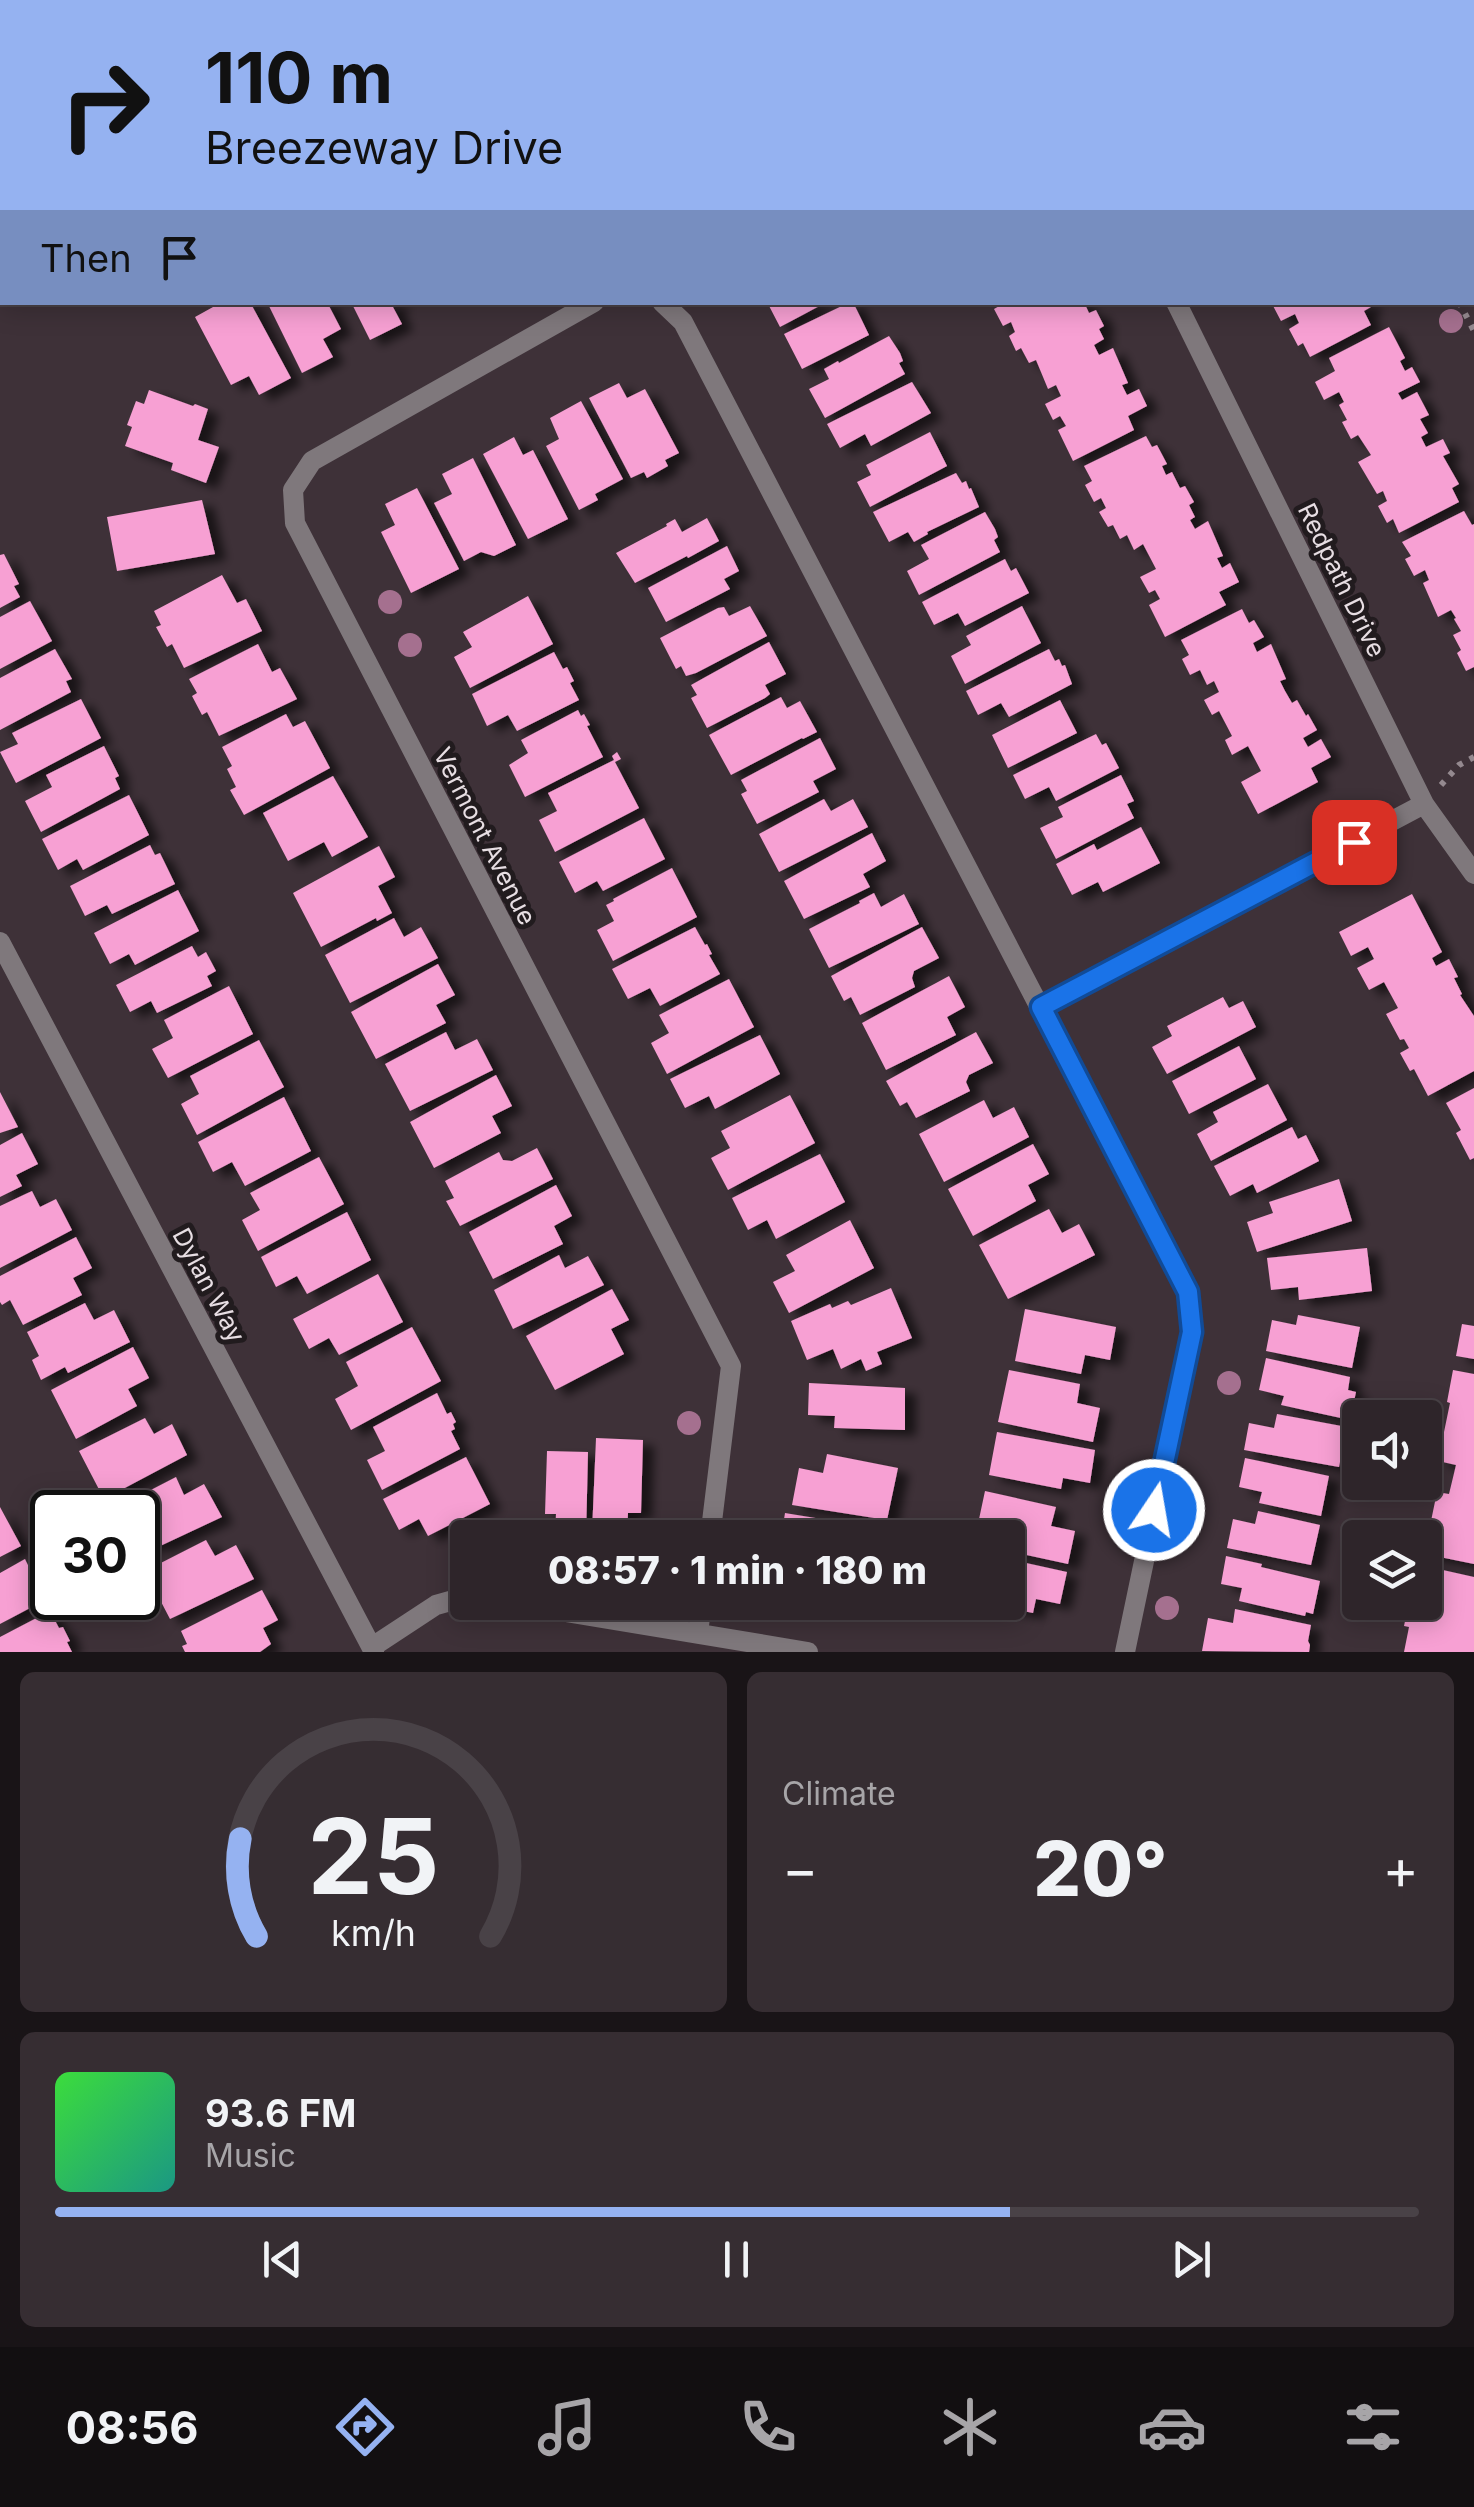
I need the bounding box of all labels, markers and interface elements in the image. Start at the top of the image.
text: 110 m [205,35,393,120]
icon: right [40,40,170,170]
text: Breezeway Drive [205,120,563,175]
icon: arrive [152,230,207,285]
text: Then [40,235,132,281]
street label: Redpath Drive [1292,498,1392,662]
street label: Vermont Avenue [427,742,543,930]
pin [1312,800,1397,885]
icon: arrive [1327,815,1382,870]
street label: Dylan Way [166,1223,252,1347]
map controls [1342,1400,1442,1620]
button: sound [1342,1400,1442,1500]
position arrow [1102,1458,1206,1562]
speed limit sign: 30 [30,1490,160,1620]
button: layers [1342,1520,1442,1620]
text: 08:57 · 1 min · 180 m [548,1547,927,1593]
text: Climate [782,1774,896,1813]
text: 25 [308,1793,439,1919]
text: 20° [1033,1823,1168,1914]
text: − [782,1836,818,1902]
text: + [1383,1836,1419,1902]
text: km/h [331,1911,416,1955]
text: 93.6 FM [205,2090,356,2136]
text: Music [205,2136,296,2175]
icon: previous [255,2232,310,2287]
icon: pause [709,2232,764,2287]
icon: next [1164,2232,1219,2287]
icon: directions [330,2392,400,2462]
icon: music [532,2392,602,2462]
icon: phone [733,2392,803,2462]
icon: climate [935,2392,1005,2462]
icon: car [1137,2392,1207,2462]
icon: filters [1338,2392,1408,2462]
text: 08:56 [66,2400,198,2455]

